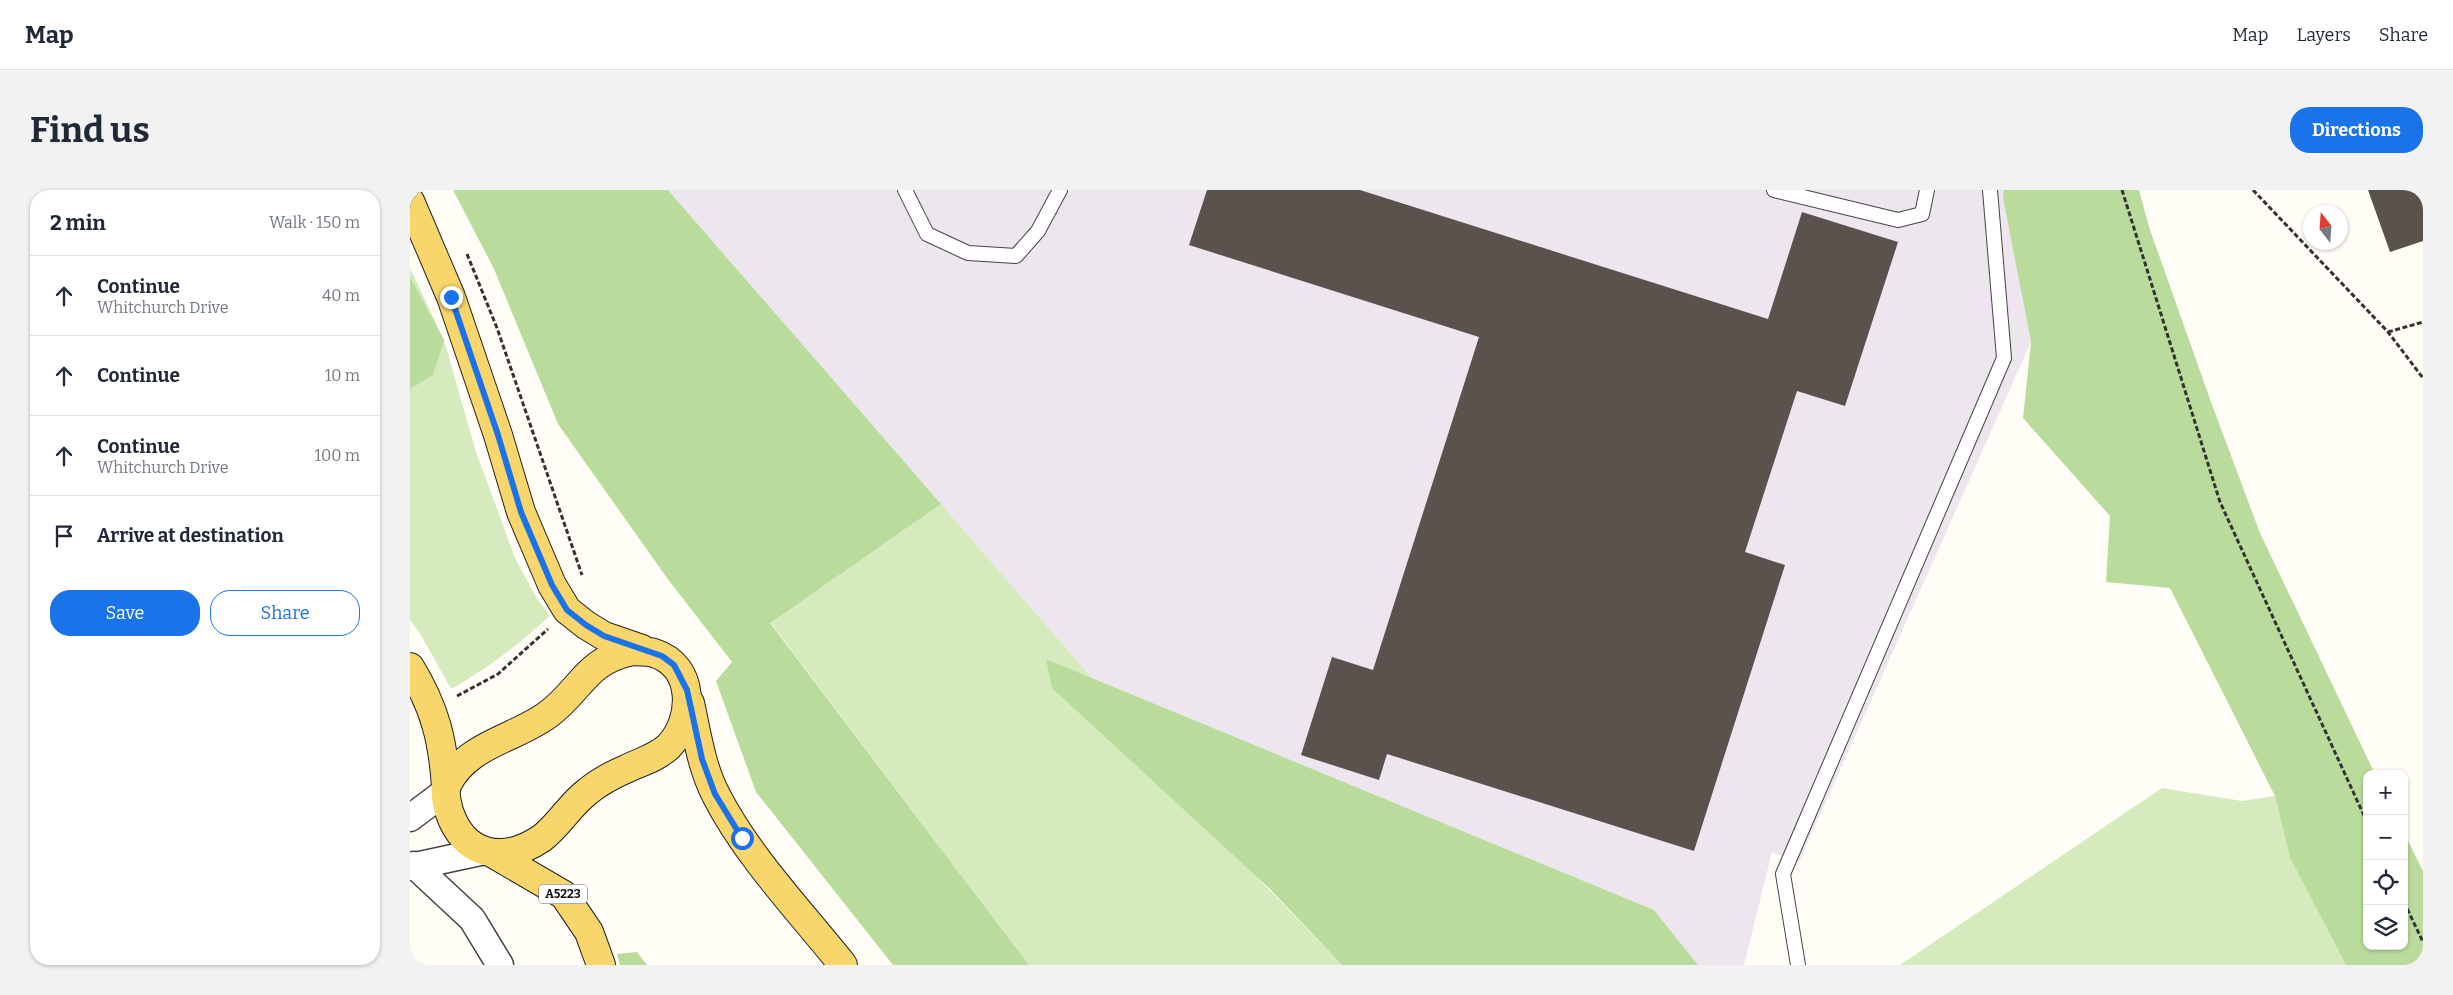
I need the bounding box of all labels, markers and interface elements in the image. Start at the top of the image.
text: Map [25,21,74,49]
text: Map [2232,24,2268,46]
text: Layers [2296,24,2351,46]
text: Share [2379,24,2428,46]
button: Directions [2290,107,2423,153]
text: Find us [30,109,150,151]
north arrow [2303,205,2348,250]
text: 2 min [50,210,106,236]
text: Walk · 150 m [269,213,360,232]
text: Continue [97,275,180,298]
icon: ahead [50,282,78,310]
text: 40 m [322,286,360,305]
route end [440,286,463,309]
text: Whitchurch Drive [97,298,228,317]
icon: ahead [50,362,78,390]
text: Continue [97,364,180,387]
text: 10 m [325,366,360,385]
text: Continue [97,435,180,458]
icon: ahead [50,442,78,470]
text: 100 m [315,446,360,465]
text: Whitchurch Drive [97,458,228,477]
icon: arrive [50,522,78,550]
text: Arrive at destination [97,524,284,547]
button: Save [50,590,200,636]
button: Share [210,590,360,636]
map controls [2363,770,2408,950]
button: + [2363,770,2408,815]
button: − [2363,815,2408,860]
route start [731,827,754,850]
button: locate [2363,860,2408,905]
road number: A5223 [539,884,587,904]
button: layers [2363,905,2408,950]

